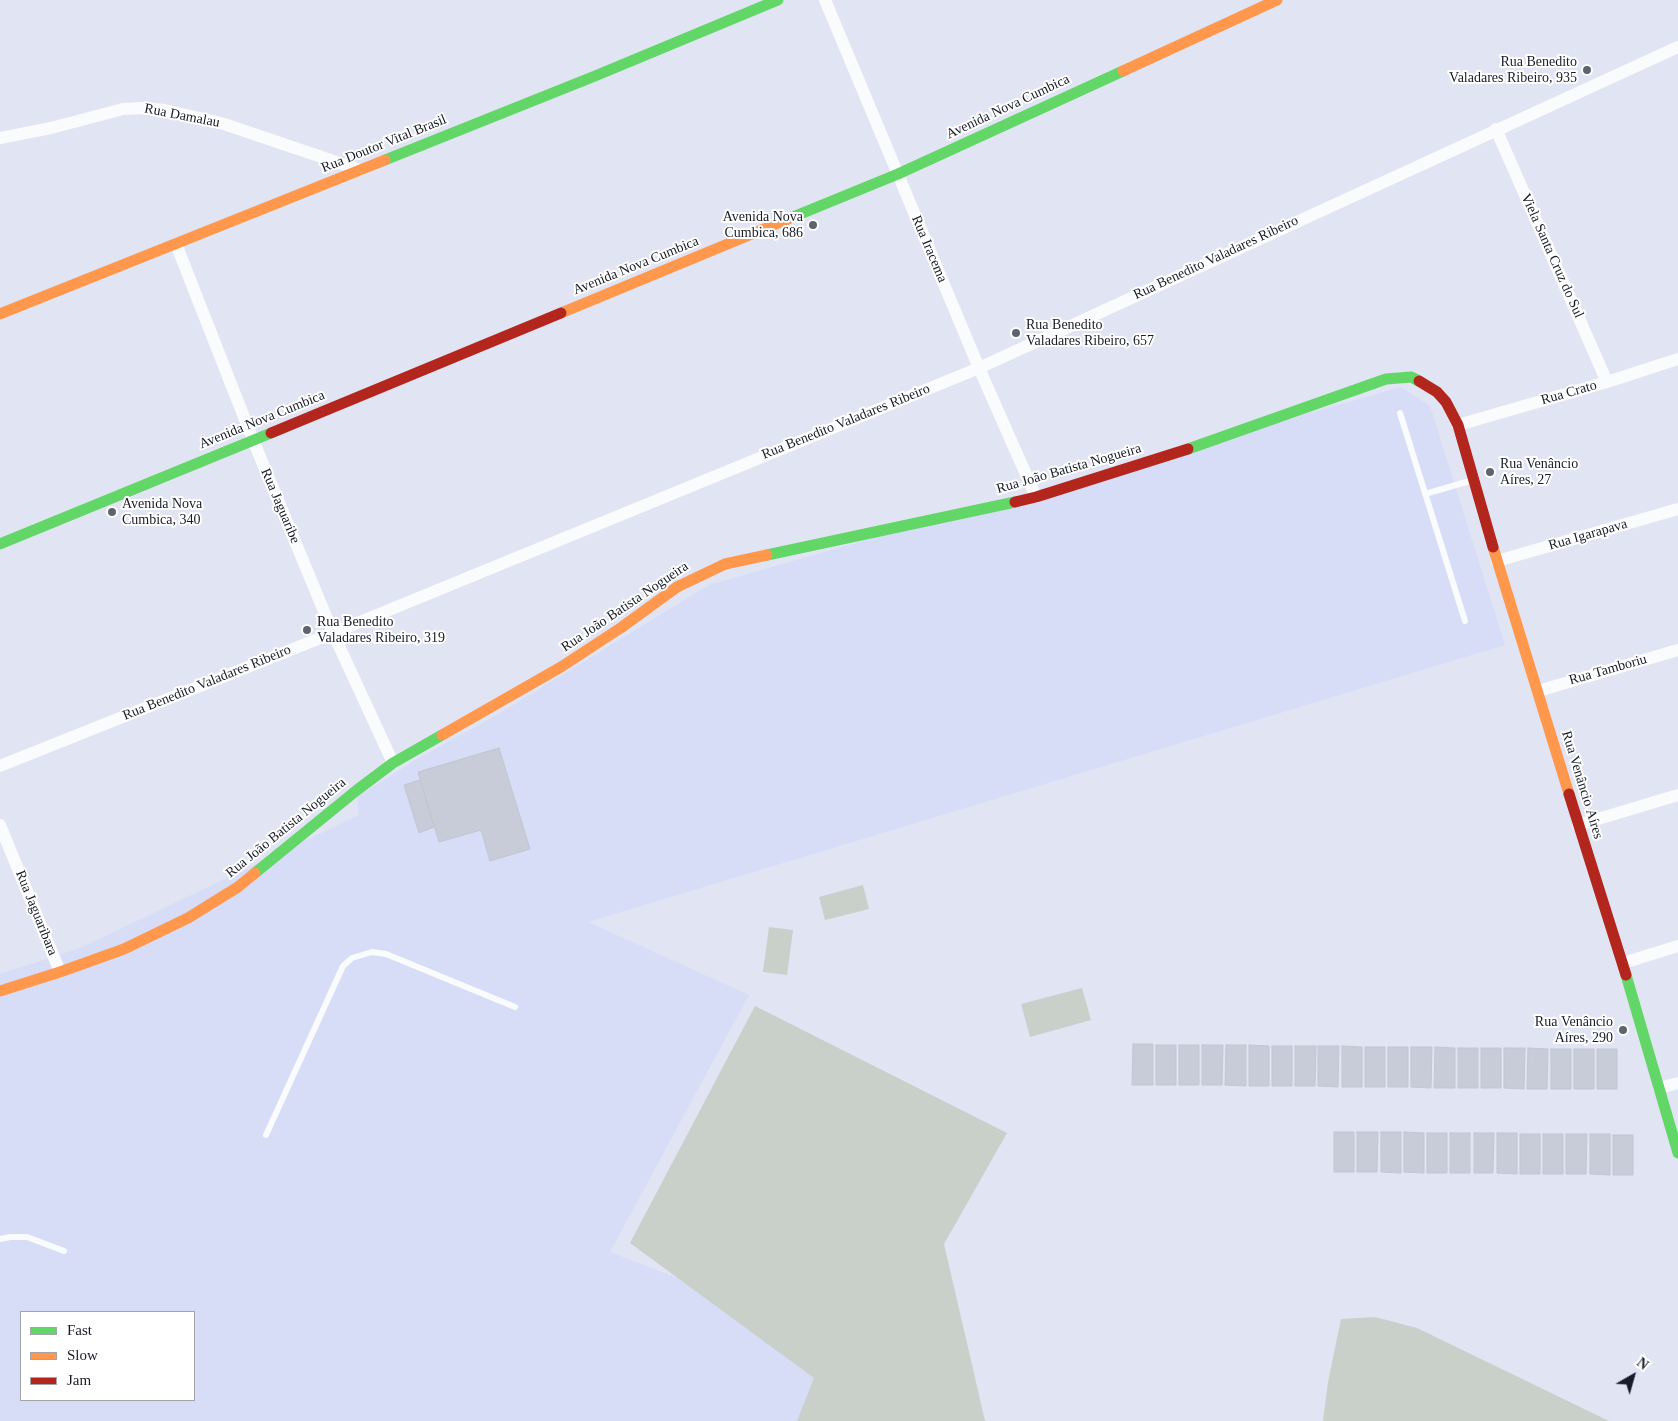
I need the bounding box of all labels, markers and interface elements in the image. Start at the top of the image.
place label: Rua Benedito Valadares Ribeiro, 935 [1449,54,1577,86]
marker: Rua Benedito Valadares Ribeiro, 935 [1581,64,1593,76]
street label: Avenida Nova Cumbica [944,71,1072,143]
street label: Rua Damalau [143,100,221,132]
street label: Rua Doutor Vital Brasil [319,111,449,177]
street label: Viela Santa Cruz do Sul [1517,191,1587,321]
place label: Avenida Nova Cumbica, 686 [723,209,803,242]
street label: Rua Benedito Valadares Ribeiro [1131,212,1301,304]
street label: Rua Iracema [907,213,951,285]
marker: Avenida Nova Cumbica, 686 [807,219,819,231]
street label: Avenida Nova Cumbica [571,233,701,299]
place label: Rua Benedito Valadares Ribeiro, 657 [1026,317,1154,350]
marker: Rua Benedito Valadares Ribeiro, 657 [1010,327,1022,339]
street label: Rua Crato [1539,377,1599,409]
street label: Rua Benedito Valadares Ribeiro [759,380,933,464]
street label: Avenida Nova Cumbica [197,387,327,453]
street label: Rua João Batista Nogueira [995,440,1143,498]
place label: Rua Venâncio Aíres, 27 [1500,456,1578,488]
street label: Rua Jaguaribe [257,466,303,546]
marker: Rua Venâncio Aíres, 27 [1484,466,1496,478]
place label: Avenida Nova Cumbica, 340 [122,496,202,528]
marker: Avenida Nova Cumbica, 340 [106,506,118,518]
street label: Rua Igarapava [1547,516,1629,554]
street label: Rua João Batista Nogueira [558,558,692,656]
place label: Rua Benedito Valadares Ribeiro, 319 [317,614,445,646]
marker: Rua Benedito Valadares Ribeiro, 319 [301,624,313,636]
street label: Rua Benedito Valadares Ribeiro [120,641,294,725]
street label: Rua Tamboriu [1567,651,1649,689]
street label: Rua Venâncio Aíres [1558,729,1606,841]
street label: Rua João Batista Nogueira [223,774,349,882]
street label: Rua Jaguaribara [11,868,61,958]
place label: Rua Venâncio Aíres, 290 [1535,1014,1613,1046]
marker: Rua Venâncio Aíres, 290 [1617,1024,1629,1036]
legend [20,1311,195,1401]
text: Fast [67,1322,92,1338]
text: Slow [67,1347,98,1363]
north arrow [1608,1351,1658,1401]
text: N [1634,1355,1651,1373]
text: Jam [67,1372,91,1388]

